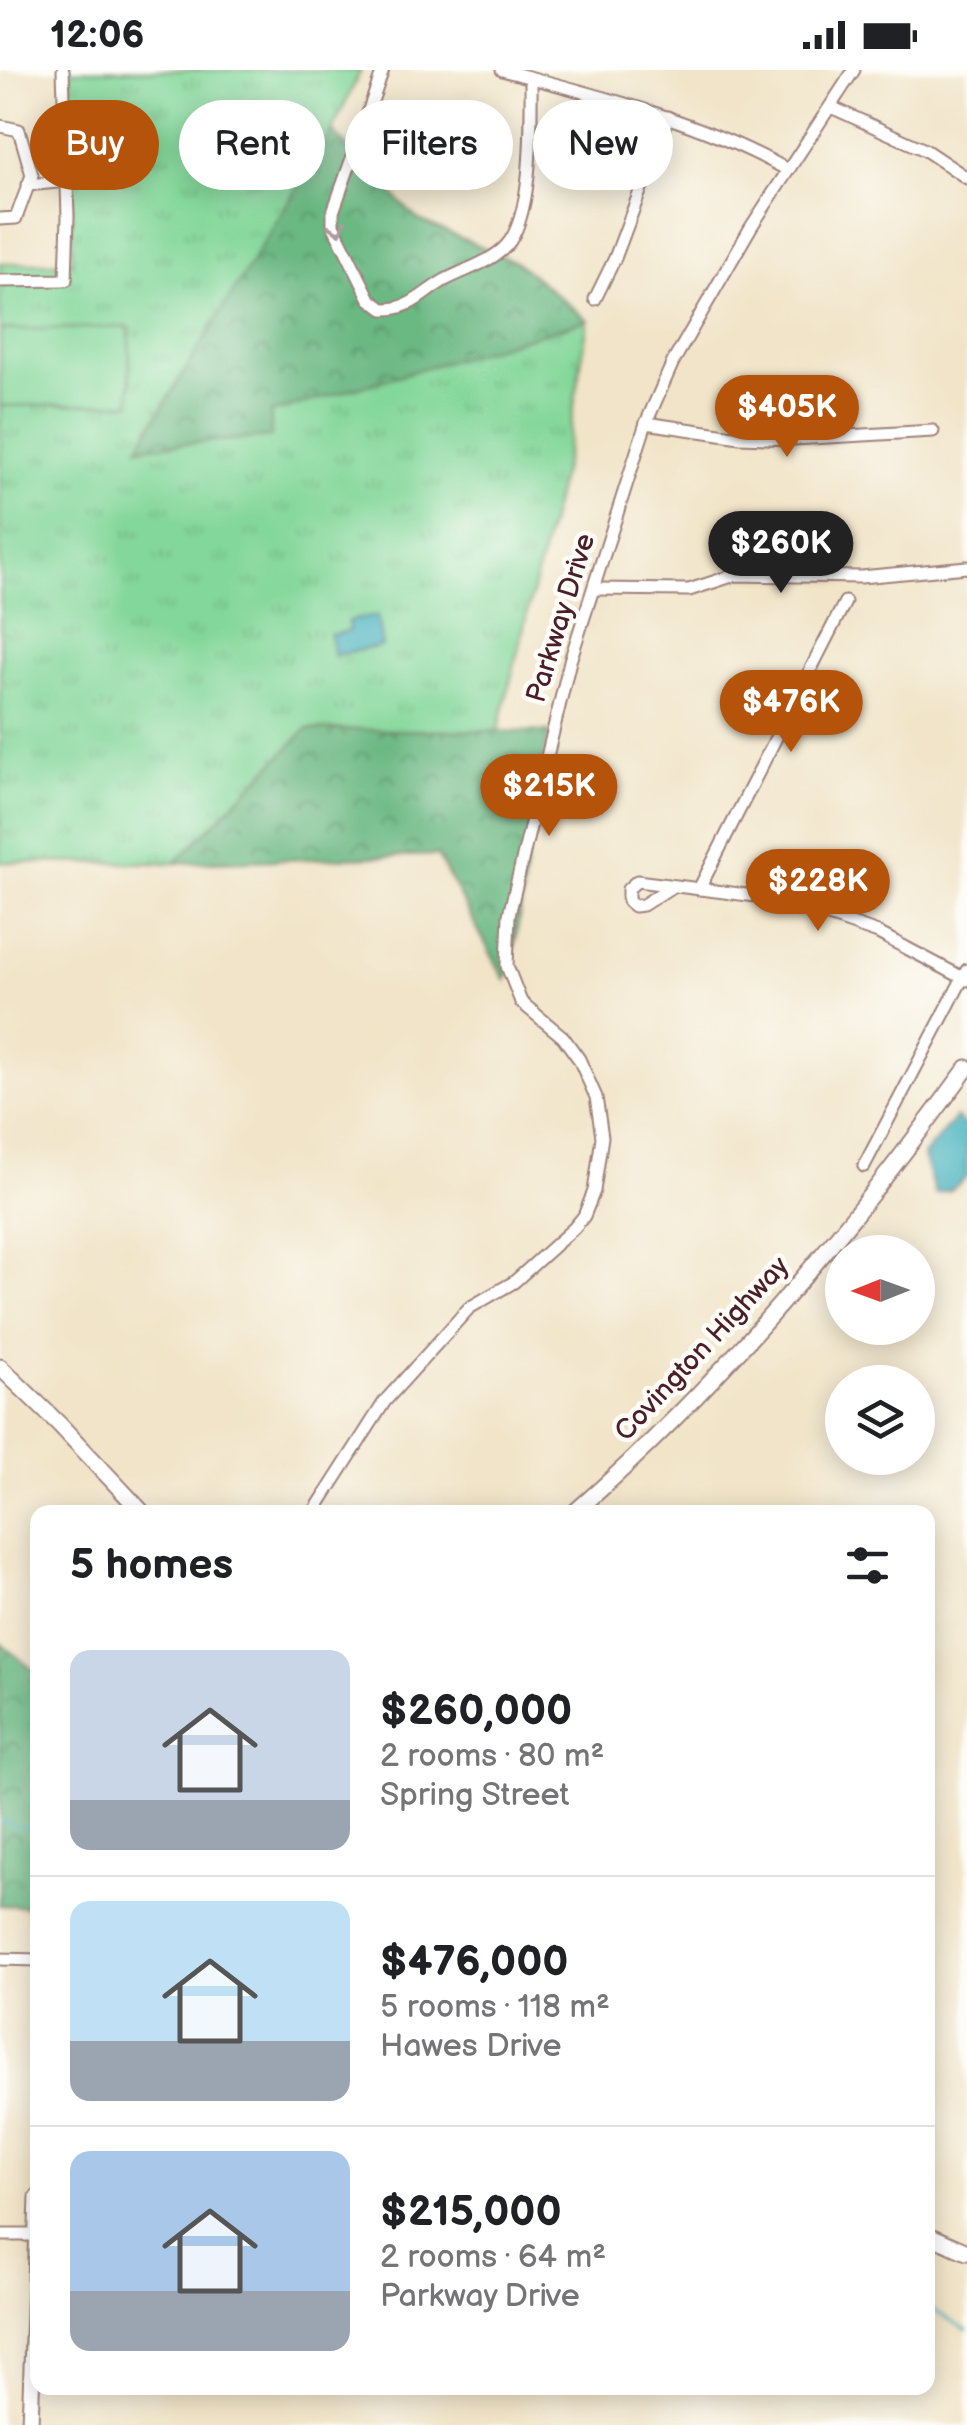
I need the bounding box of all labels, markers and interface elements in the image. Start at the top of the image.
text: 12:06 [50,13,145,58]
chip: Buy [30,100,159,190]
chip: Rent [179,100,325,190]
chip: Filters [345,100,513,190]
chip: New [533,100,673,190]
one-way arrow [326,218,347,235]
pin: $405K [717,375,857,460]
text: $405K [737,388,837,427]
pin: $260K [711,511,851,596]
text: $260K [730,524,832,563]
street label: Parkway Drive [520,530,602,706]
pin: $476K [721,670,861,755]
text: $476K [742,683,840,722]
pin: $215K [479,754,619,839]
text: $215K [502,767,596,806]
pin: $228K [748,849,888,934]
text: $228K [768,862,868,901]
north arrow [825,1235,935,1345]
map controls [825,1235,935,1475]
street label: Covington Highway [608,1250,796,1448]
button: layers [825,1365,935,1475]
icon: filters [840,1538,895,1593]
text: 5 homes [70,1540,233,1591]
text: $260,000 [380,1686,572,1737]
icon: home [150,1690,270,1810]
text: 2 rooms · 80 m² [380,1737,604,1776]
text: Spring Street [380,1776,569,1815]
text: $476,000 [380,1937,569,1988]
icon: home [150,1941,270,2061]
text: 5 rooms · 118 m² [380,1988,610,2027]
text: Hawes Drive [380,2027,561,2066]
text: $215,000 [380,2187,562,2238]
icon: home [150,2191,270,2311]
text: 2 rooms · 64 m² [380,2238,606,2277]
text: Parkway Drive [380,2277,580,2316]

